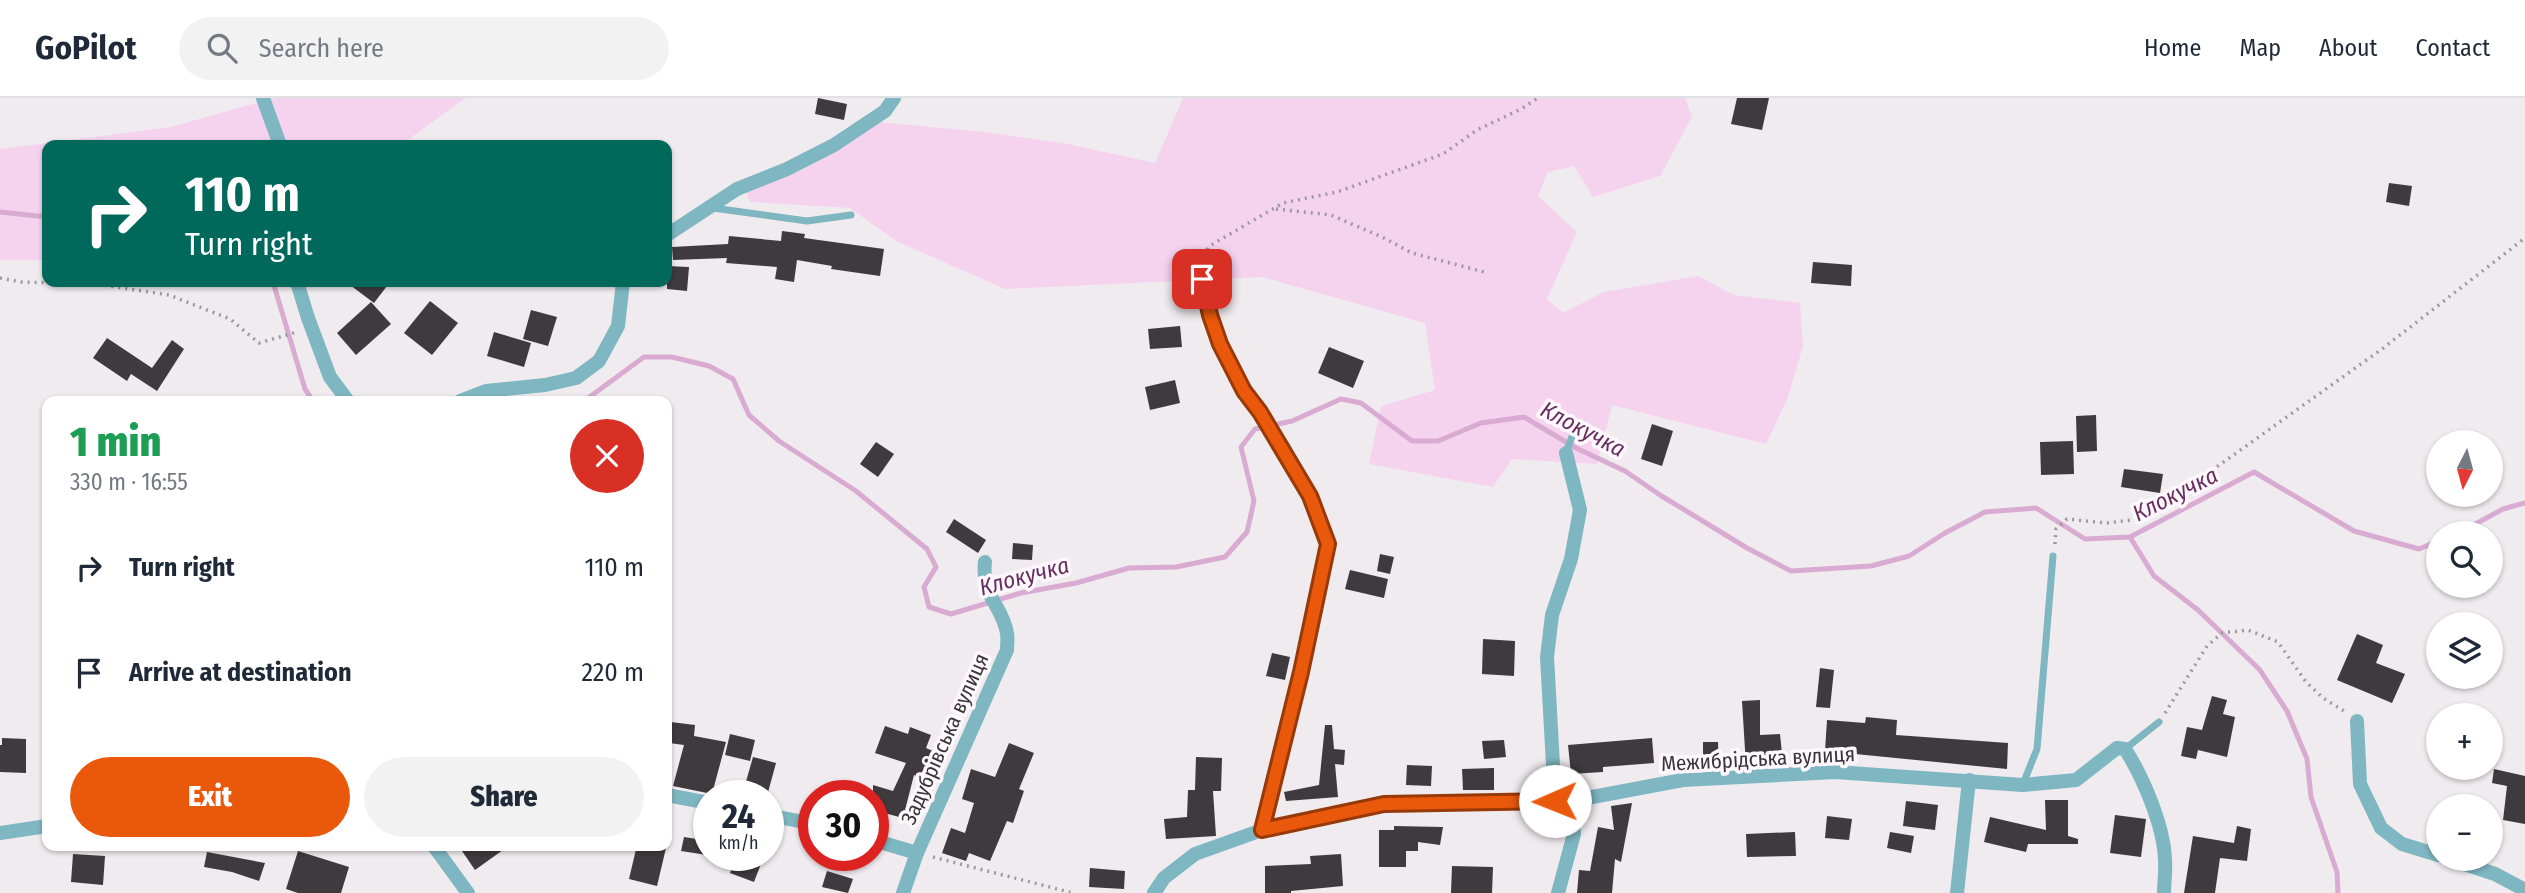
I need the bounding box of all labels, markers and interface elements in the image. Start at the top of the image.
search box [179,17,669,80]
text: GoPilot [35,28,137,68]
icon: search [203,29,241,67]
text: Search here [259,33,384,64]
text: Home [2144,34,2201,62]
text: Map [2239,34,2281,62]
text: About [2319,34,2377,62]
text: Contact [2415,34,2490,62]
text: 110 m [185,165,300,224]
icon: right [70,168,161,259]
text: Turn right [185,225,312,263]
pin [1172,249,1232,309]
icon: arrive [1183,260,1221,298]
water label: Клокучка [1536,395,1630,463]
text: 1 min [70,417,161,467]
button: close [570,419,644,493]
north arrow [2426,430,2502,508]
map controls [2426,430,2503,871]
water label: Клокучка [2128,461,2222,527]
text: 330 m · 16:55 [70,468,188,496]
button: search [2426,521,2503,598]
icon: right [70,549,108,587]
water label: Клокучка [976,551,1072,601]
text: Turn right [129,552,235,583]
text: 110 m [584,552,644,583]
button: layers [2426,612,2503,689]
street label: Задубрівська вулиця [896,649,994,829]
icon: arrive [70,654,108,692]
text: Arrive at destination [129,657,352,688]
text: 220 m [581,657,644,688]
button: + [2426,703,2503,780]
street label: Межибрідська вулиця [1660,741,1856,777]
button: Exit [70,757,350,837]
button: Share [364,757,644,837]
position arrow [1518,764,1592,838]
speed limit sign: 30 [798,780,889,871]
button: − [2426,794,2503,871]
text: 24 [722,795,755,837]
text: km/h [718,832,759,854]

